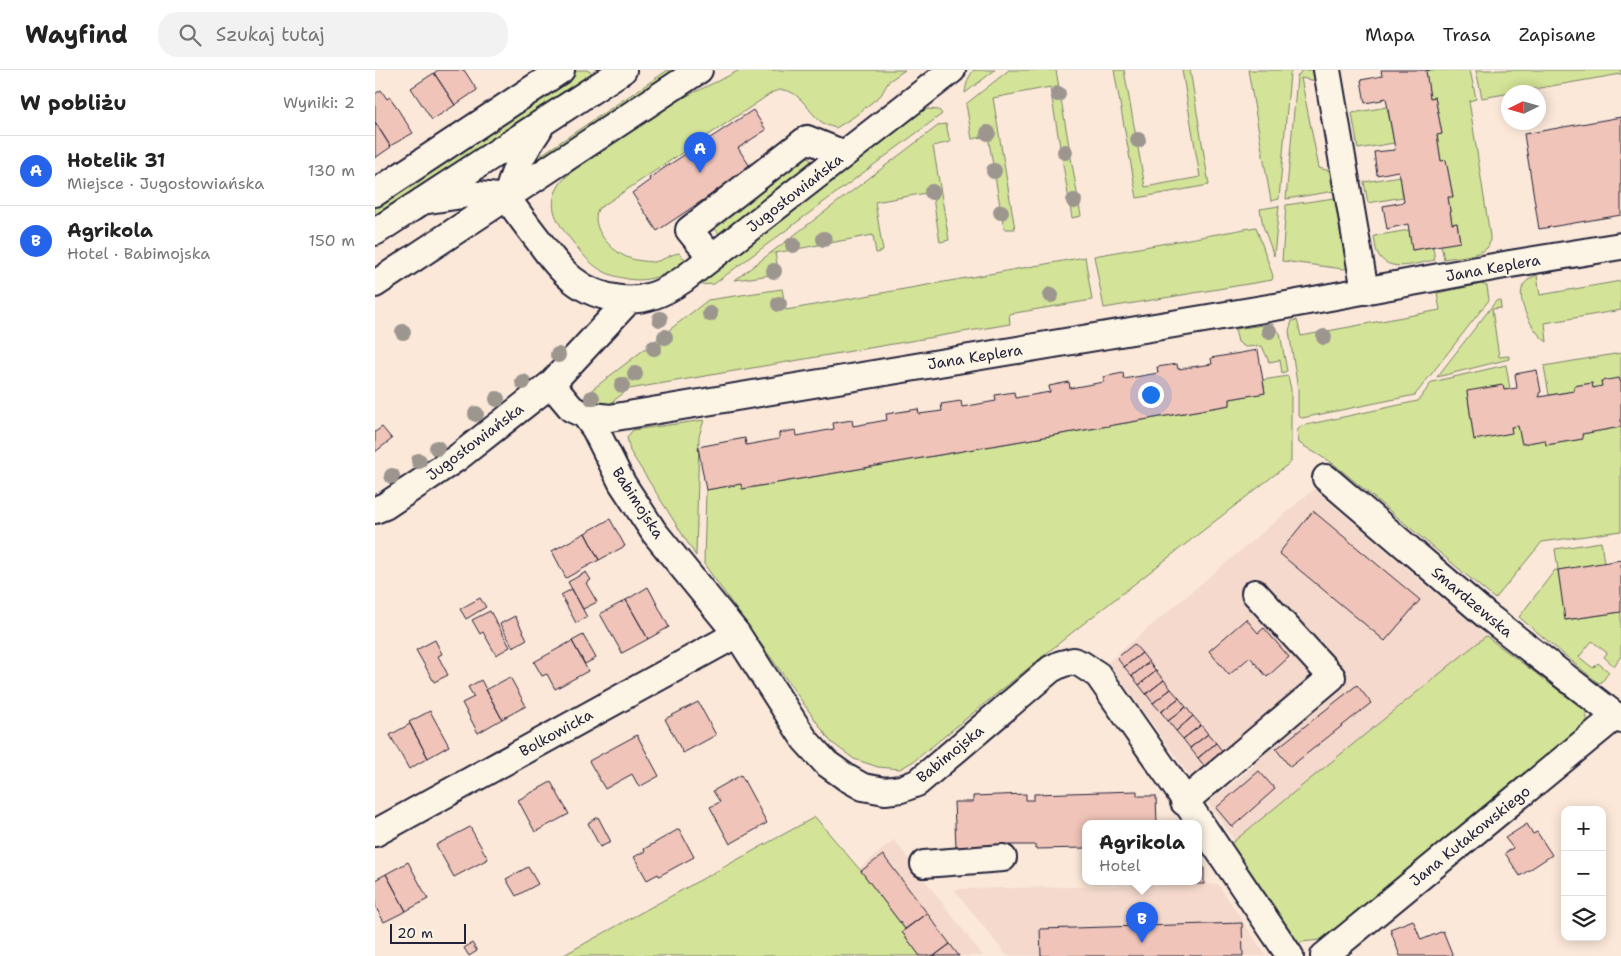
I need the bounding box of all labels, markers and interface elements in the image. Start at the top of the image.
search box [158,12,508,57]
text: Wayfind [25,19,128,51]
icon: search [176,21,204,49]
text: Szukaj tutaj [216,22,325,47]
text: Mapa [1365,23,1415,47]
text: Trasa [1443,23,1491,47]
text: Zapisane [1519,23,1596,47]
north arrow [1501,85,1546,130]
text: W pobliżu [20,89,127,117]
text: Wyniki: 2 [283,92,355,113]
pin: A [684,132,716,173]
text: Hotelik 31 [67,148,165,173]
street label: Jugosłowiańska [743,149,848,237]
text: A [30,160,42,181]
text: 130 m [308,160,355,181]
text: Miejsce · Jugosłowiańska [67,173,264,194]
text: Agrikola [67,218,153,243]
text: B [31,230,41,251]
text: 150 m [308,230,355,251]
text: Hotel · Babimojska [67,243,210,264]
street label: Jana Keplera [1444,250,1543,286]
street label: Jana Keplera [926,340,1024,374]
your location [1138,382,1164,408]
street label: Jugosłowiańska [422,398,528,485]
street label: Babimojska [608,464,669,543]
street label: Smardzewska [1427,562,1517,642]
street label: Bolkowicka [516,704,597,761]
street label: Babimojska [912,720,988,787]
street label: Jana Kułakowskiego [1406,781,1534,891]
map controls [1561,806,1606,941]
button: + [1561,806,1606,851]
popup [1082,820,1202,885]
text: Agrikola [1099,830,1185,855]
button: − [1561,851,1606,896]
text: Hotel [1099,855,1140,876]
button: layers [1561,896,1606,941]
pin: B [1126,902,1158,943]
scale bar [390,921,466,944]
text: 20 m [397,924,433,942]

